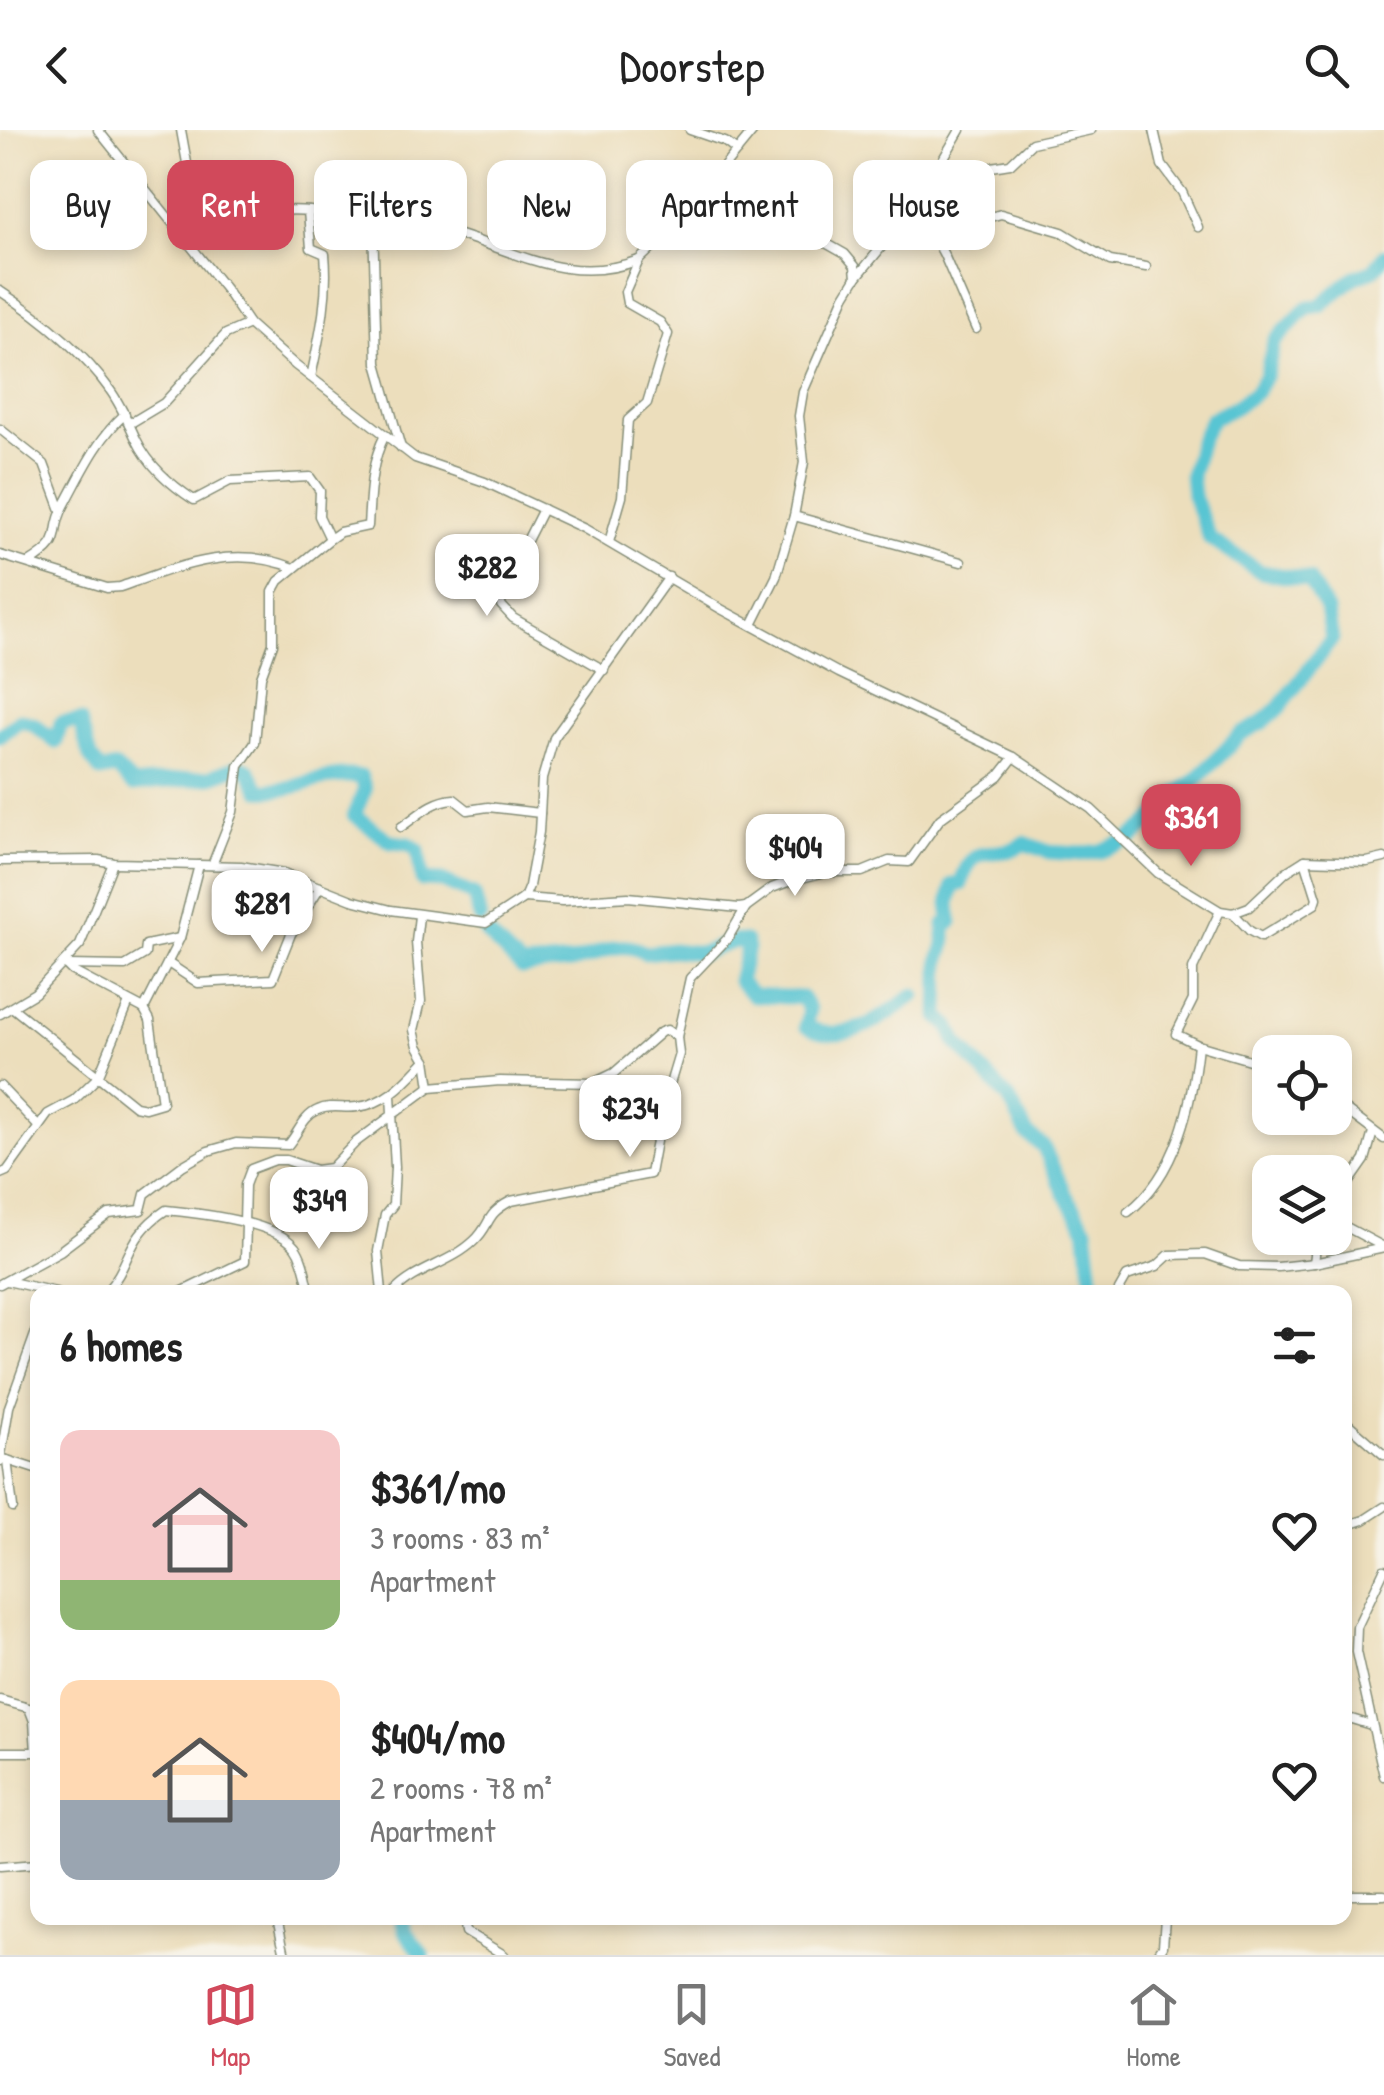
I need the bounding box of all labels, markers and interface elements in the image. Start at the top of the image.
text: Doorstep [620,35,764,96]
icon: back [30,38,85,93]
icon: search [1299,38,1354,93]
chip: Buy [30,160,147,250]
chip: Rent [167,160,294,250]
chip: Filters [314,160,467,250]
chip: New [487,160,606,250]
chip: Apartment [626,160,833,250]
chip: House [853,160,995,250]
pin: $282 [428,534,546,619]
text: $282 [457,545,517,588]
pin: $361 [1132,784,1250,869]
text: $361 [1164,795,1218,838]
pin: $404 [736,814,854,899]
text: $404 [768,825,822,868]
pin: $281 [203,870,321,955]
text: $281 [234,881,290,924]
map controls [1252,1035,1352,1255]
button: locate [1252,1035,1352,1135]
pin: $234 [571,1075,689,1160]
text: $234 [601,1086,659,1129]
button: layers [1252,1155,1352,1255]
pin: $349 [260,1167,378,1252]
text: $349 [292,1178,346,1221]
text: 6 homes [60,1317,182,1374]
icon: filters [1267,1318,1322,1373]
text: $361/mo [370,1459,505,1516]
icon: home [140,1470,260,1590]
icon: heart [1267,1503,1322,1558]
text: 3 rooms · 83 m² [370,1516,550,1559]
text: Apartment [370,1559,495,1602]
text: $404/mo [370,1709,505,1766]
icon: home [140,1720,260,1840]
icon: heart [1267,1753,1322,1808]
text: 2 rooms · 78 m² [370,1766,552,1809]
text: Apartment [370,1809,495,1852]
tab: Map [203,1977,258,2075]
tab: Saved [663,1977,721,2075]
tab: Home [1126,1977,1181,2075]

